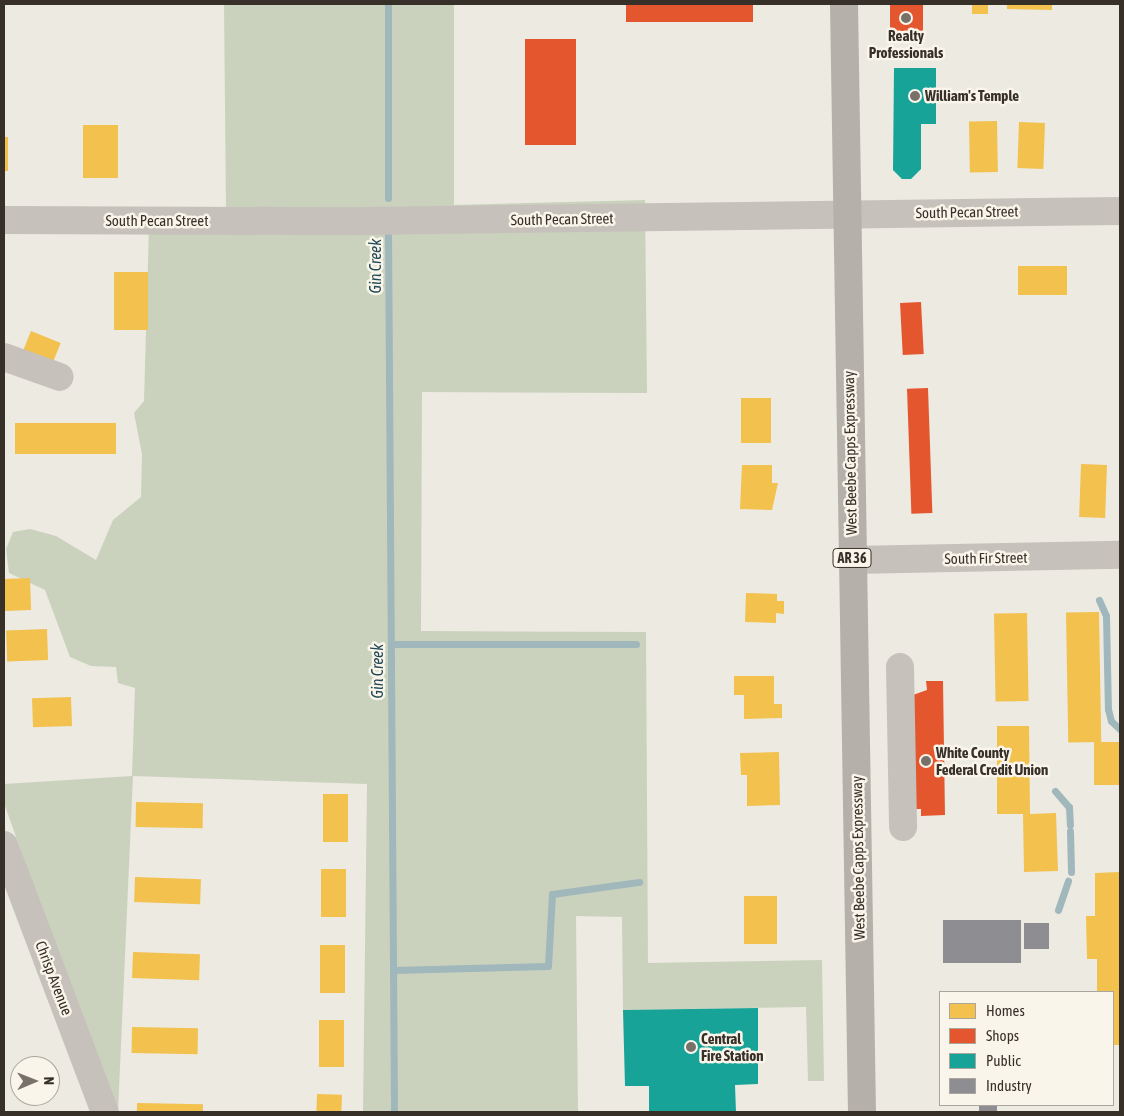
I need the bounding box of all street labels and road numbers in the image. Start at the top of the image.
street label: South Pecan Street [915,202,1019,222]
street label: South Pecan Street [510,209,614,229]
street label: South Pecan Street [106,212,208,230]
street label: West Beebe Capps Expressway [840,371,860,535]
road number: AR 36 [832,546,872,570]
street label: South Fir Street [944,548,1028,568]
street label: West Beebe Capps Expressway [848,776,868,940]
street label: Chrisp Avenue [32,938,76,1018]

